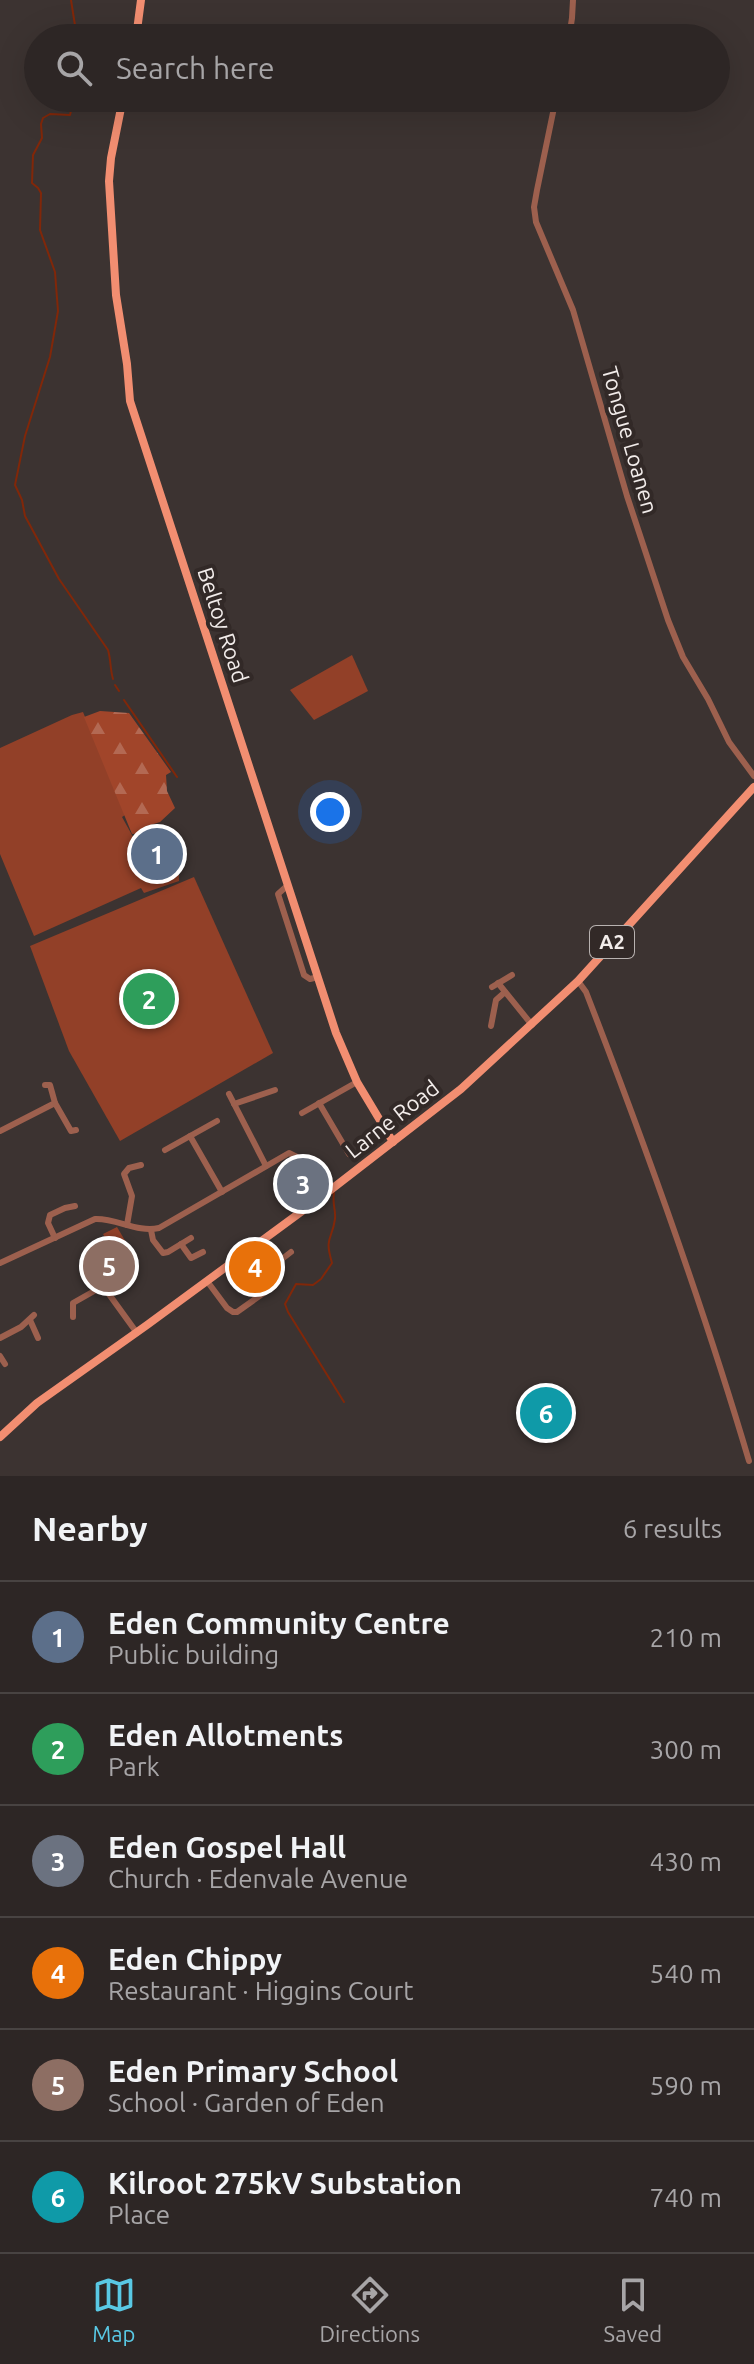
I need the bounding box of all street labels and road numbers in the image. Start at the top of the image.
street label: Tongue Loanen [598,364,663,516]
street label: Beltoy Road [193,564,254,686]
road number: A2 [590,926,634,958]
street label: Larne Road [340,1074,443,1163]

